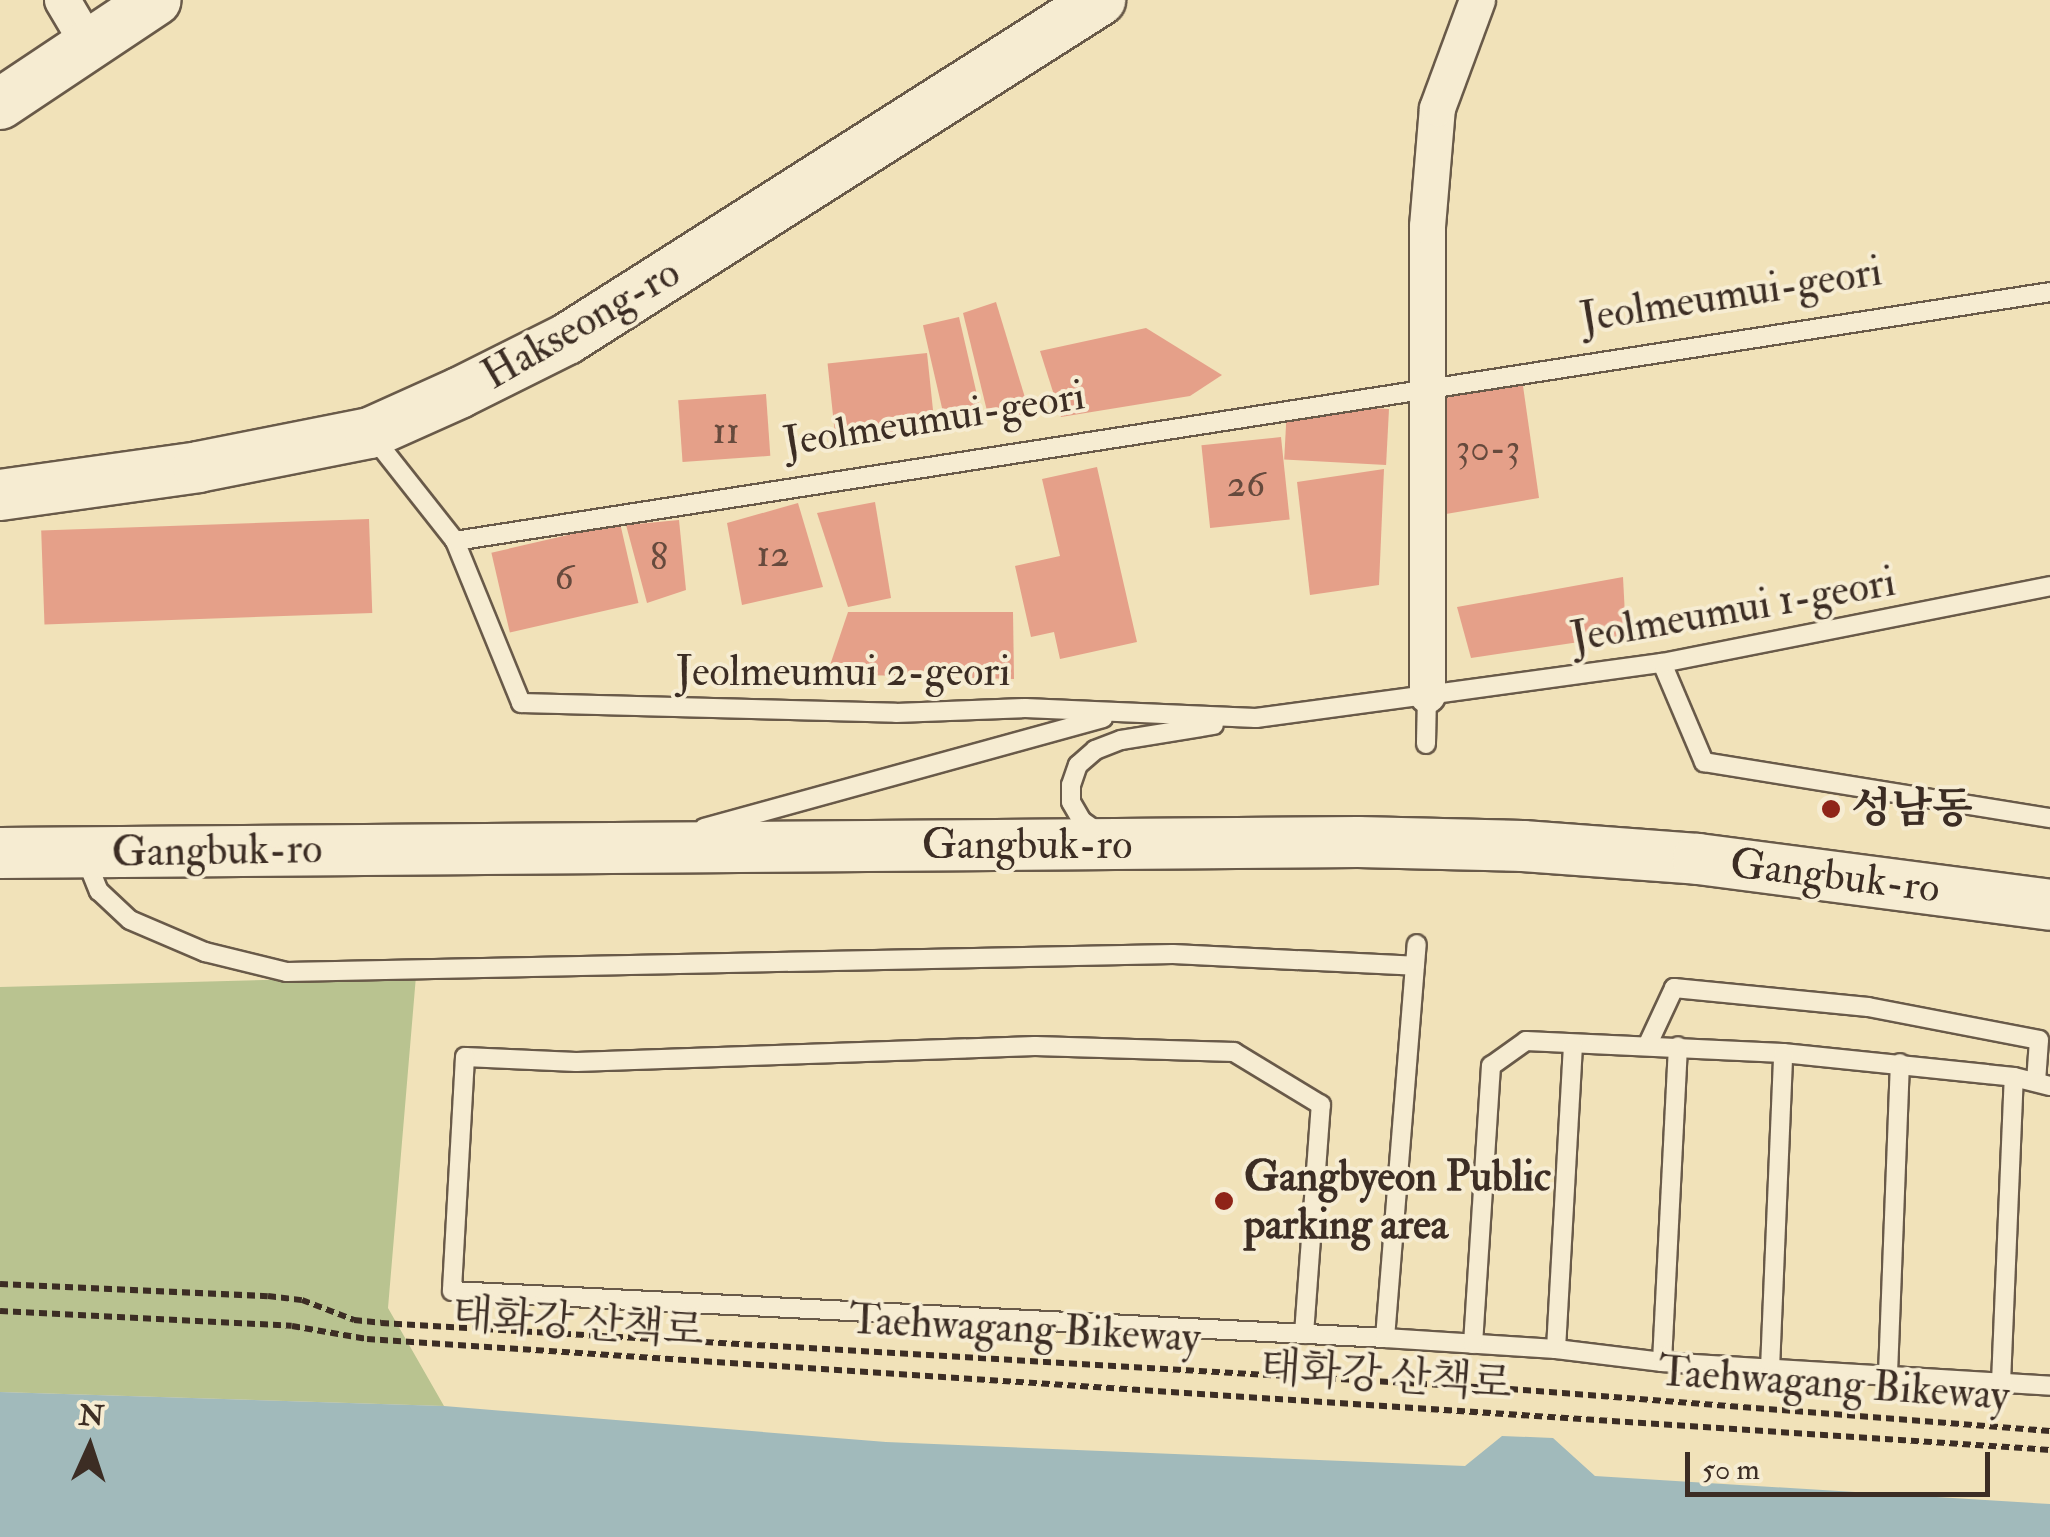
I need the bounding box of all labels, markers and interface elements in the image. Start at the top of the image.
street label: Jeolmeumui-geori [1577,246,1885,344]
street label: Hakseong-ro [473,247,689,401]
street label: Jeolmeumui-geori [780,370,1088,468]
house number: 11 [712,409,740,455]
house number: 30-3 [1456,426,1520,472]
house number: 26 [1227,462,1265,508]
house number: 12 [757,532,789,578]
house number: 8 [650,535,668,581]
house number: 6 [554,555,574,601]
street label: Jeolmeumui 1-geori [1567,557,1899,663]
street label: Jeolmeumui 2-geori [676,647,1010,697]
place label: 성남동 [1851,784,1973,834]
marker: 성남동 [1820,798,1842,820]
street label: Gangbuk-ro [922,820,1132,870]
street label: Gangbuk-ro [111,824,323,878]
street label: Gangbuk-ro [1727,838,1943,914]
place label: Gangbyeon Public parking area [1244,1152,1551,1250]
marker: Gangbyeon Public parking area [1213,1190,1235,1212]
street label: 태화강 산책로 [450,1289,706,1357]
street label: Taehwagang Bikeway [848,1295,1202,1363]
street label: 태화강 산책로 [1258,1342,1514,1410]
street label: Taehwagang Bikeway [1657,1347,2011,1421]
north arrow [40,1397,140,1497]
text: N [78,1398,105,1435]
scale bar [1690,1432,1995,1494]
text: 50 m [1702,1451,1760,1488]

